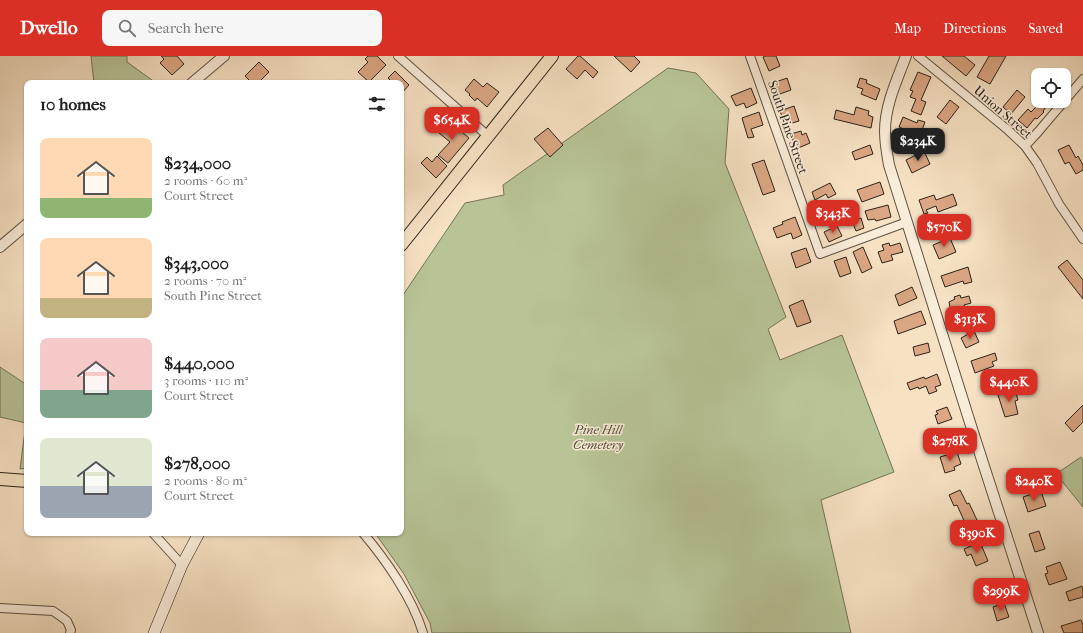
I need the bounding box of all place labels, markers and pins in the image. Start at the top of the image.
pin: $654K [424,107,480,141]
pin: $234K [890,128,946,162]
pin: $343K [805,200,861,234]
pin: $570K [916,214,972,248]
pin: $313K [942,306,998,340]
pin: $440K [981,369,1037,403]
pin: $278K [922,428,978,462]
pin: $240K [1006,468,1062,502]
pin: $390K [949,520,1005,554]
pin: $299K [973,578,1029,612]

